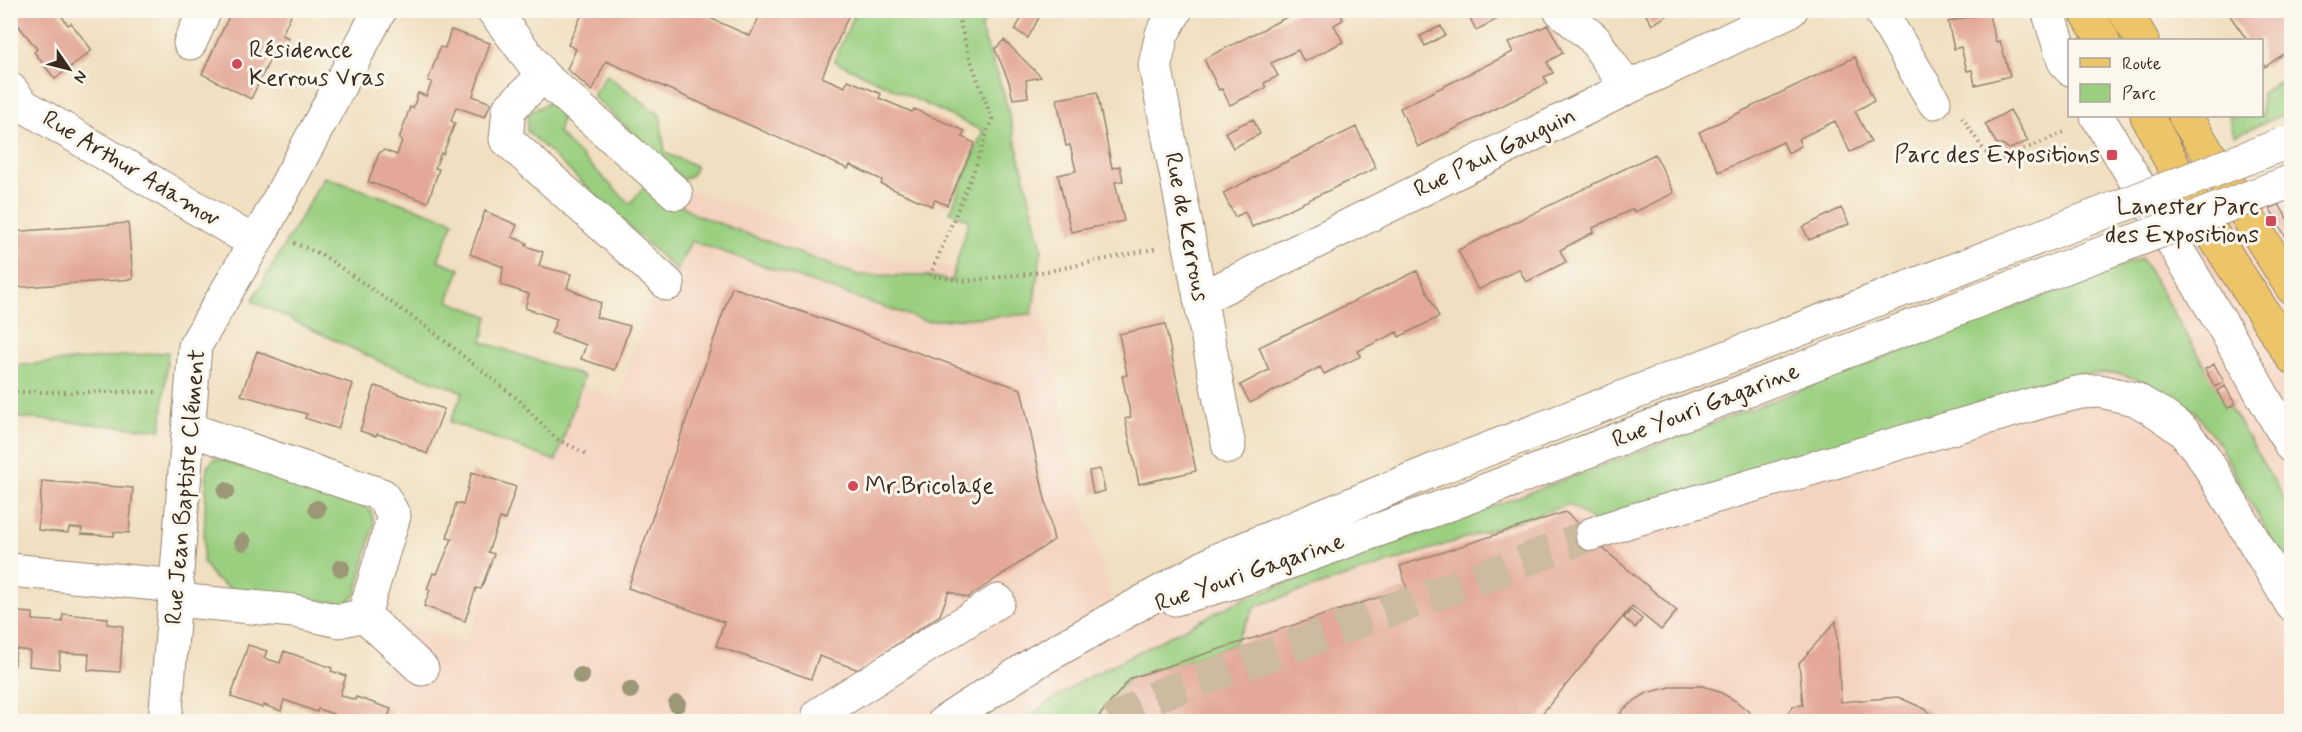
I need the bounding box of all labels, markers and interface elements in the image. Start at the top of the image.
place label: Résidence Kerrous Vras [249,35,385,94]
north arrow [39,39,99,99]
legend [2068,39,2263,117]
text: Route [2122,52,2161,76]
marker: Résidence Kerrous Vras [230,57,244,71]
text: N [68,66,92,87]
text: Parc [2122,82,2156,106]
street label: Rue Paul Gauguin [1409,100,1581,206]
street label: Rue Arthur Adamov [36,104,226,235]
place label: Parc des Expositions [1894,140,2100,171]
marker: Parc des Expositions [2105,148,2119,162]
street label: Rue de Kerrous [1156,150,1216,305]
place label: Lanester Parc des Expositions [2105,192,2259,251]
marker: Lanester Parc des Expositions [2264,214,2278,228]
street label: Rue Jean Baptiste Clément [159,348,213,626]
street label: Rue Youri Gagarine [1608,356,1804,456]
place label: Mr.Bricolage [865,471,994,505]
marker: Mr.Bricolage [846,479,860,493]
street label: Rue Youri Gagarine [1151,526,1349,620]

